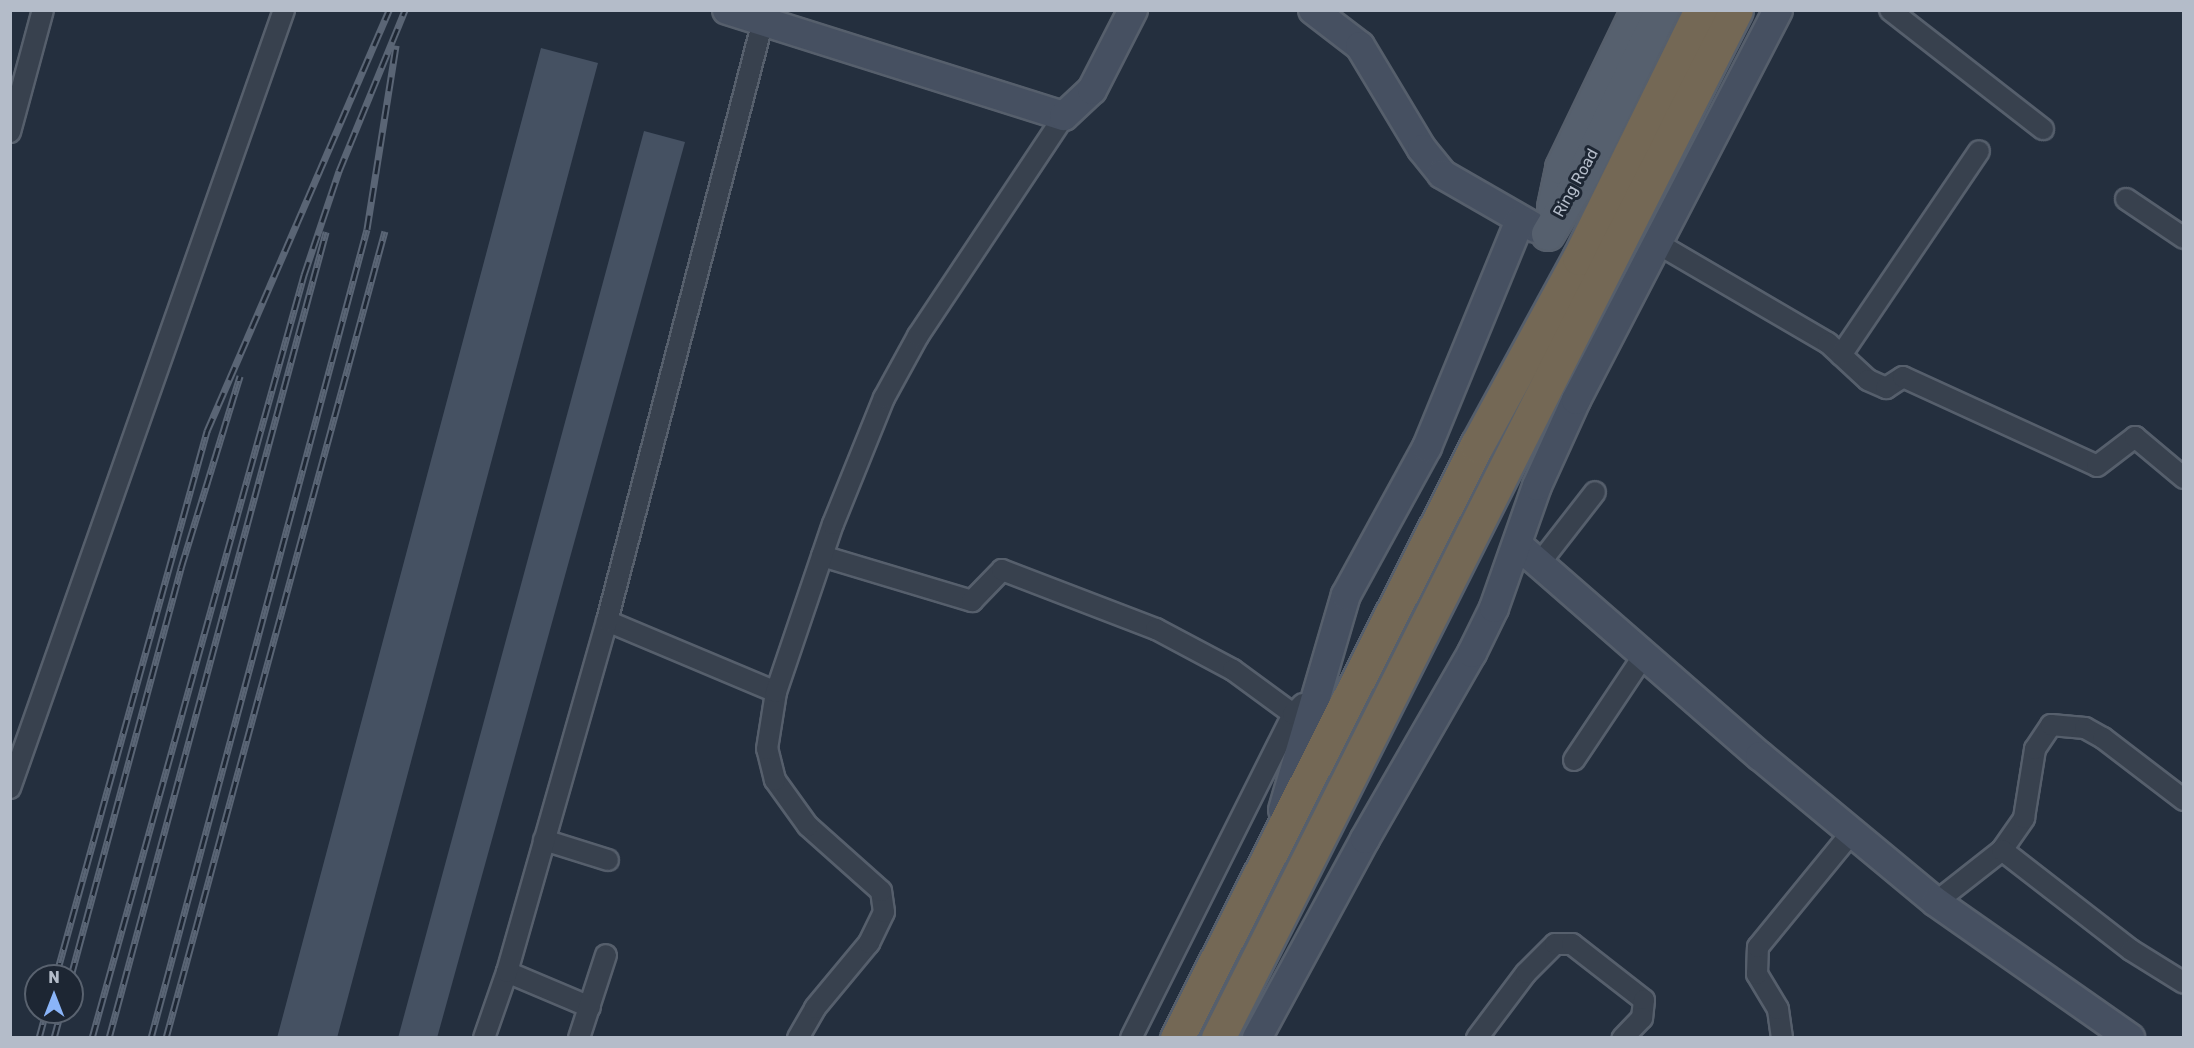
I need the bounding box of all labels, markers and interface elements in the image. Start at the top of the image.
street label: Ring Road [1549,145,1603,221]
north arrow [24,964,84,1024]
text: N [48,968,60,987]

